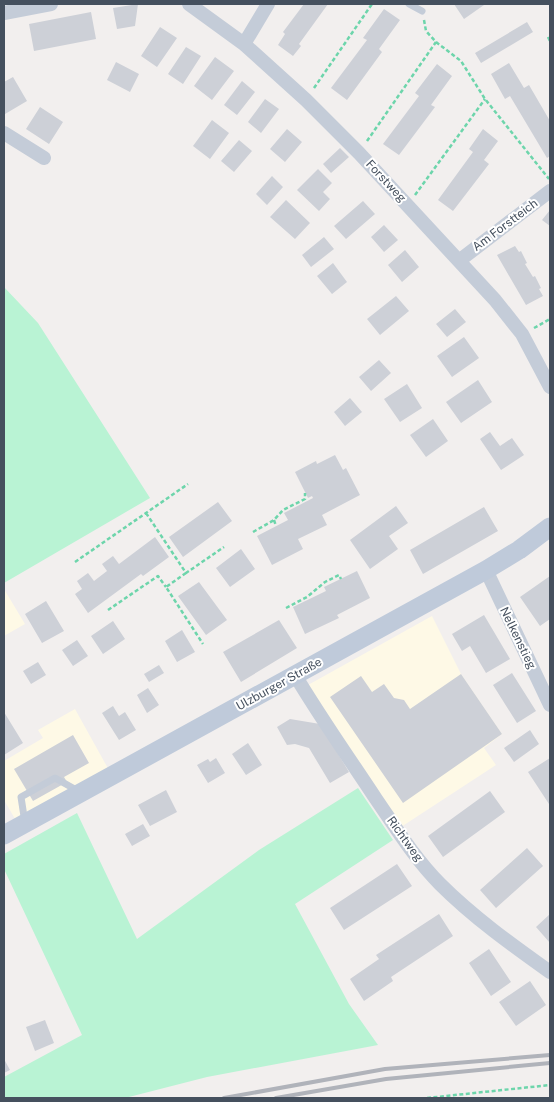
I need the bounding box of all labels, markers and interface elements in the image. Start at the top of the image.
street label: Forstweg [363,157,409,205]
street label: Am Forstteich [470,196,540,254]
street label: Nelkenstieg [497,605,539,671]
street label: Ulzburger Straße [234,655,324,713]
street label: Richtweg [384,814,426,864]

